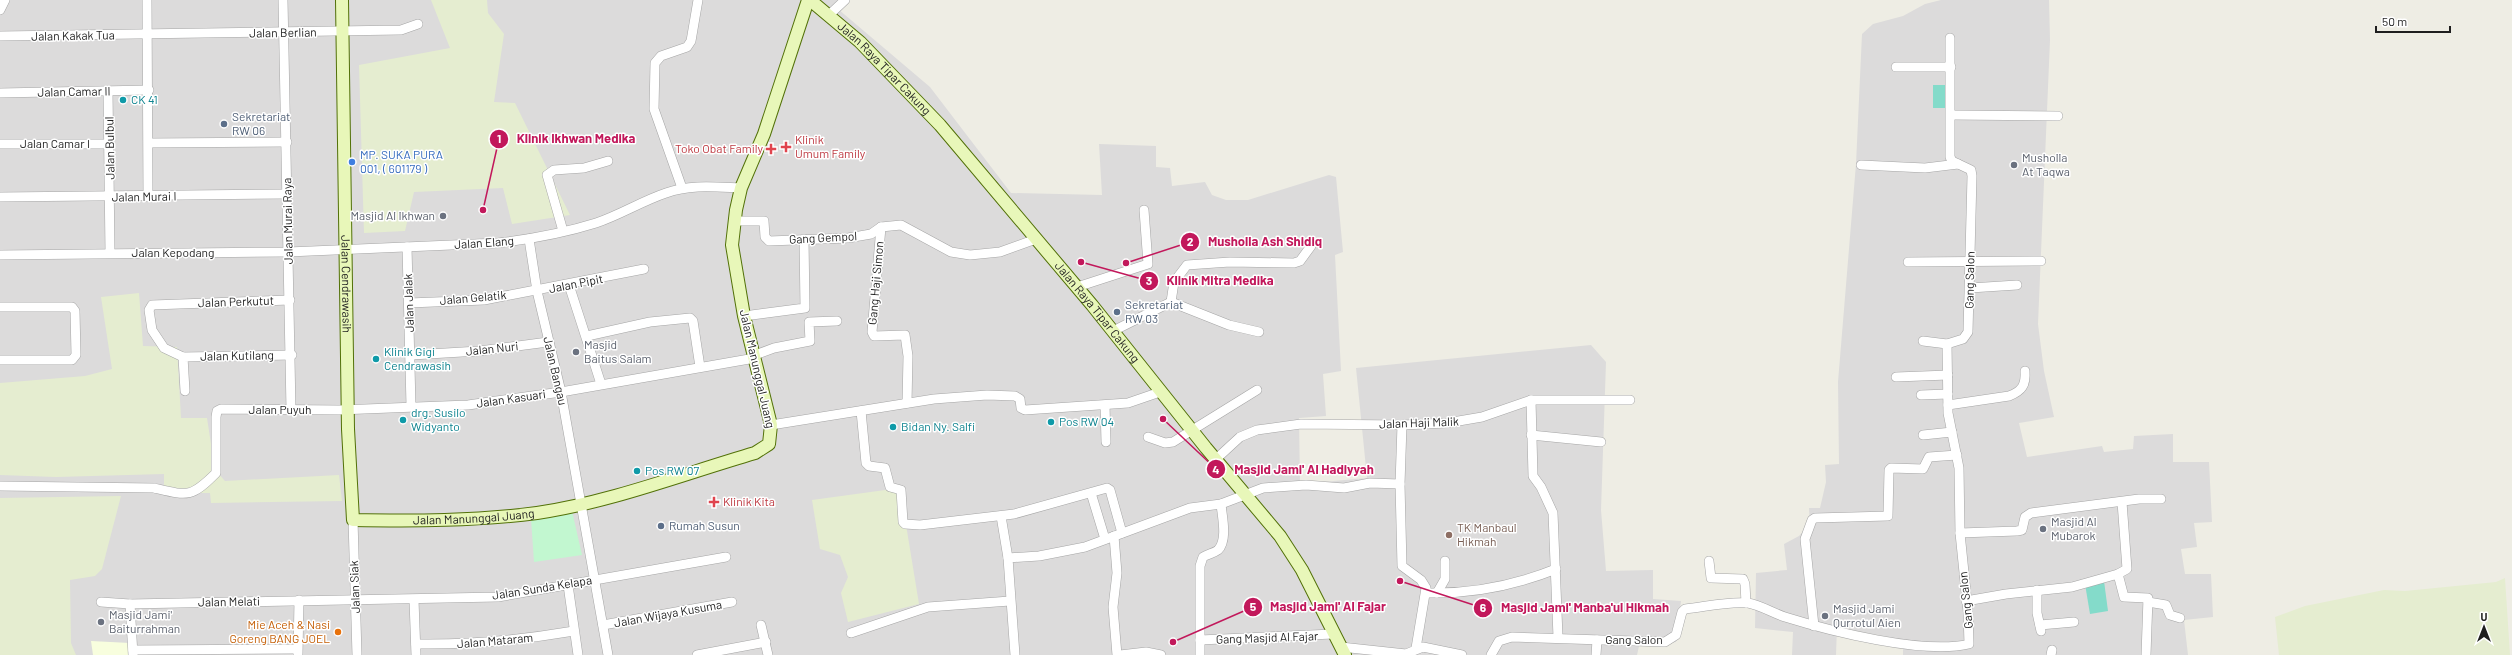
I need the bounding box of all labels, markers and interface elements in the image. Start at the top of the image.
scale bar [2376,8,2450,34]
text: 50 m [2382,14,2407,28]
street label: Jalan Raya Tipar Cakung [835,18,934,117]
street label: Jalan Berlian [249,24,317,40]
street label: Jalan Kakak Tua [31,27,115,43]
street label: Jalan Camar II [37,83,111,99]
place label: CK 41 [131,92,158,106]
marker: CK 41 [118,95,128,105]
place label: Sekretariat RW 06 [232,109,290,137]
street label: Jalan Bulbul [101,116,117,180]
marker: Sekretariat RW 06 [219,119,229,129]
callout: Klinik Ikhwan Medika [489,126,643,151]
text: Klinik Ikhwan Medika [517,130,635,146]
text: 1 [497,131,501,145]
place label: Klinik Umum Family [795,132,866,160]
street label: Jalan Camar I [20,136,90,150]
place label: Toko Obat Family [675,141,763,155]
marker: Klinik Umum Family [780,141,792,153]
marker: Toko Obat Family [766,144,776,154]
place label: MP. SUKA PURA 001, ( 601179 ) [360,147,443,175]
place label: Musholla At Taqwa [2022,150,2070,178]
marker: MP. SUKA PURA 001, ( 601179 ) [347,157,357,167]
marker: Musholla At Taqwa [2009,160,2019,170]
street label: Jalan Murai Raya [279,178,295,264]
street label: Jalan Murai I [111,188,177,204]
place label: Masjid Al Ikhwan [351,208,435,222]
marker: Masjid Al Ikhwan [438,211,448,221]
street label: Gang Gempol [789,228,857,246]
callout: Musholla Ash Shidiq [1180,229,1330,254]
street label: Jalan Elang [454,233,514,251]
text: Musholla Ash Shidiq [1208,233,1322,249]
text: 2 [1187,234,1194,248]
street label: Jalan Cendrawasih [339,235,355,333]
street label: Gang Haji Simon [864,240,886,325]
street label: Jalan Kepodang [131,245,215,259]
street label: Gang Salon [1961,251,1977,309]
street label: Jalan Raya Tipar Cakung [1052,258,1143,365]
callout: Klinik Mitra Medika [1139,268,1282,293]
street label: Jalan Pipit [547,271,604,295]
text: Klinik Mitra Medika [1166,272,1274,288]
street label: Jalan Jalak [400,273,416,333]
text: 3 [1146,273,1152,287]
street label: Jalan Gelatik [439,287,507,307]
street label: Jalan Perkutut [198,293,274,309]
place label: Sekretariat RW 03 [1125,297,1183,325]
marker: Sekretariat RW 03 [1112,307,1122,317]
street label: Jalan Manunggal Juang [737,308,778,429]
street label: Jalan Bangau [541,335,571,406]
place label: Masjid Baitus Salam [584,337,652,365]
street label: Jalan Nuri [465,338,519,358]
place label: Klinik Gigi Cendrawasih [384,344,451,372]
street label: Jalan Kutilang [200,347,274,363]
marker: Masjid Baitus Salam [571,347,581,357]
marker: Klinik Gigi Cendrawasih [371,354,381,364]
street label: Jalan Kasuari [475,386,547,410]
street label: Jalan Puyuh [249,402,311,416]
place label: drg. Susilo Widyanto [411,405,466,433]
place label: Pos RW 04 [1059,414,1114,428]
street label: Jalan Haji Malik [1379,414,1459,430]
marker: drg. Susilo Widyanto [398,415,408,425]
marker: Pos RW 04 [1046,417,1056,427]
place label: Bidan Ny. Salfi [901,419,975,433]
marker: Bidan Ny. Salfi [888,422,898,432]
callout: Masjid Jami' Al Hadiyyah [1206,457,1382,482]
text: Masjid Jami' Al Hadiyyah [1234,461,1374,477]
text: 4 [1212,462,1220,476]
place label: Pos RW 07 [645,463,700,477]
marker: Pos RW 07 [632,466,642,476]
place label: Klinik Kita [723,494,775,508]
marker: Klinik Kita [708,496,720,508]
street label: Jalan Manunggal Juang [413,505,535,526]
place label: Masjid Al Mubarok [2051,514,2096,542]
place label: Rumah Susun [669,518,740,532]
place label: TK Manbaul Hikmah [1457,520,1517,548]
marker: Rumah Susun [656,521,666,531]
marker: Masjid Al Mubarok [2038,524,2048,534]
marker: TK Manbaul Hikmah [1444,530,1454,540]
street label: Jalan Siak [346,560,362,614]
street label: Gang Salon [1955,571,1975,629]
street label: Jalan Sunda Kelapa [491,572,593,602]
street label: Jalan Melati [198,593,260,609]
callout: Masjid Jami' Al Fajar [1243,594,1394,619]
callout: Masjid Jami' Manba'ul Hikmah [1473,595,1677,620]
street label: Jalan Wijaya Kusuma [613,597,723,629]
text: Masjid Jami' Al Fajar [1270,598,1386,614]
text: 5 [1250,599,1257,613]
text: Masjid Jami' Manba'ul Hikmah [1501,599,1669,615]
text: 6 [1480,600,1487,614]
place label: Masjid Jami Qurrotul Aien [1833,601,1901,629]
place label: Masjid Jami' Baiturrahman [109,607,180,635]
north arrow [2464,607,2504,647]
text: U [2481,610,2488,623]
marker: Masjid Jami Qurrotul Aien [1820,611,1830,621]
marker: Masjid Jami' Baiturrahman [96,617,106,627]
place label: Mie Aceh & Nasi Goreng BANG JOEL [229,617,330,645]
marker: Mie Aceh & Nasi Goreng BANG JOEL [333,627,343,637]
street label: Gang Masjid Al Fajar [1215,628,1319,646]
street label: Jalan Mataram [456,630,534,650]
street label: Gang Salon [1605,632,1663,646]

